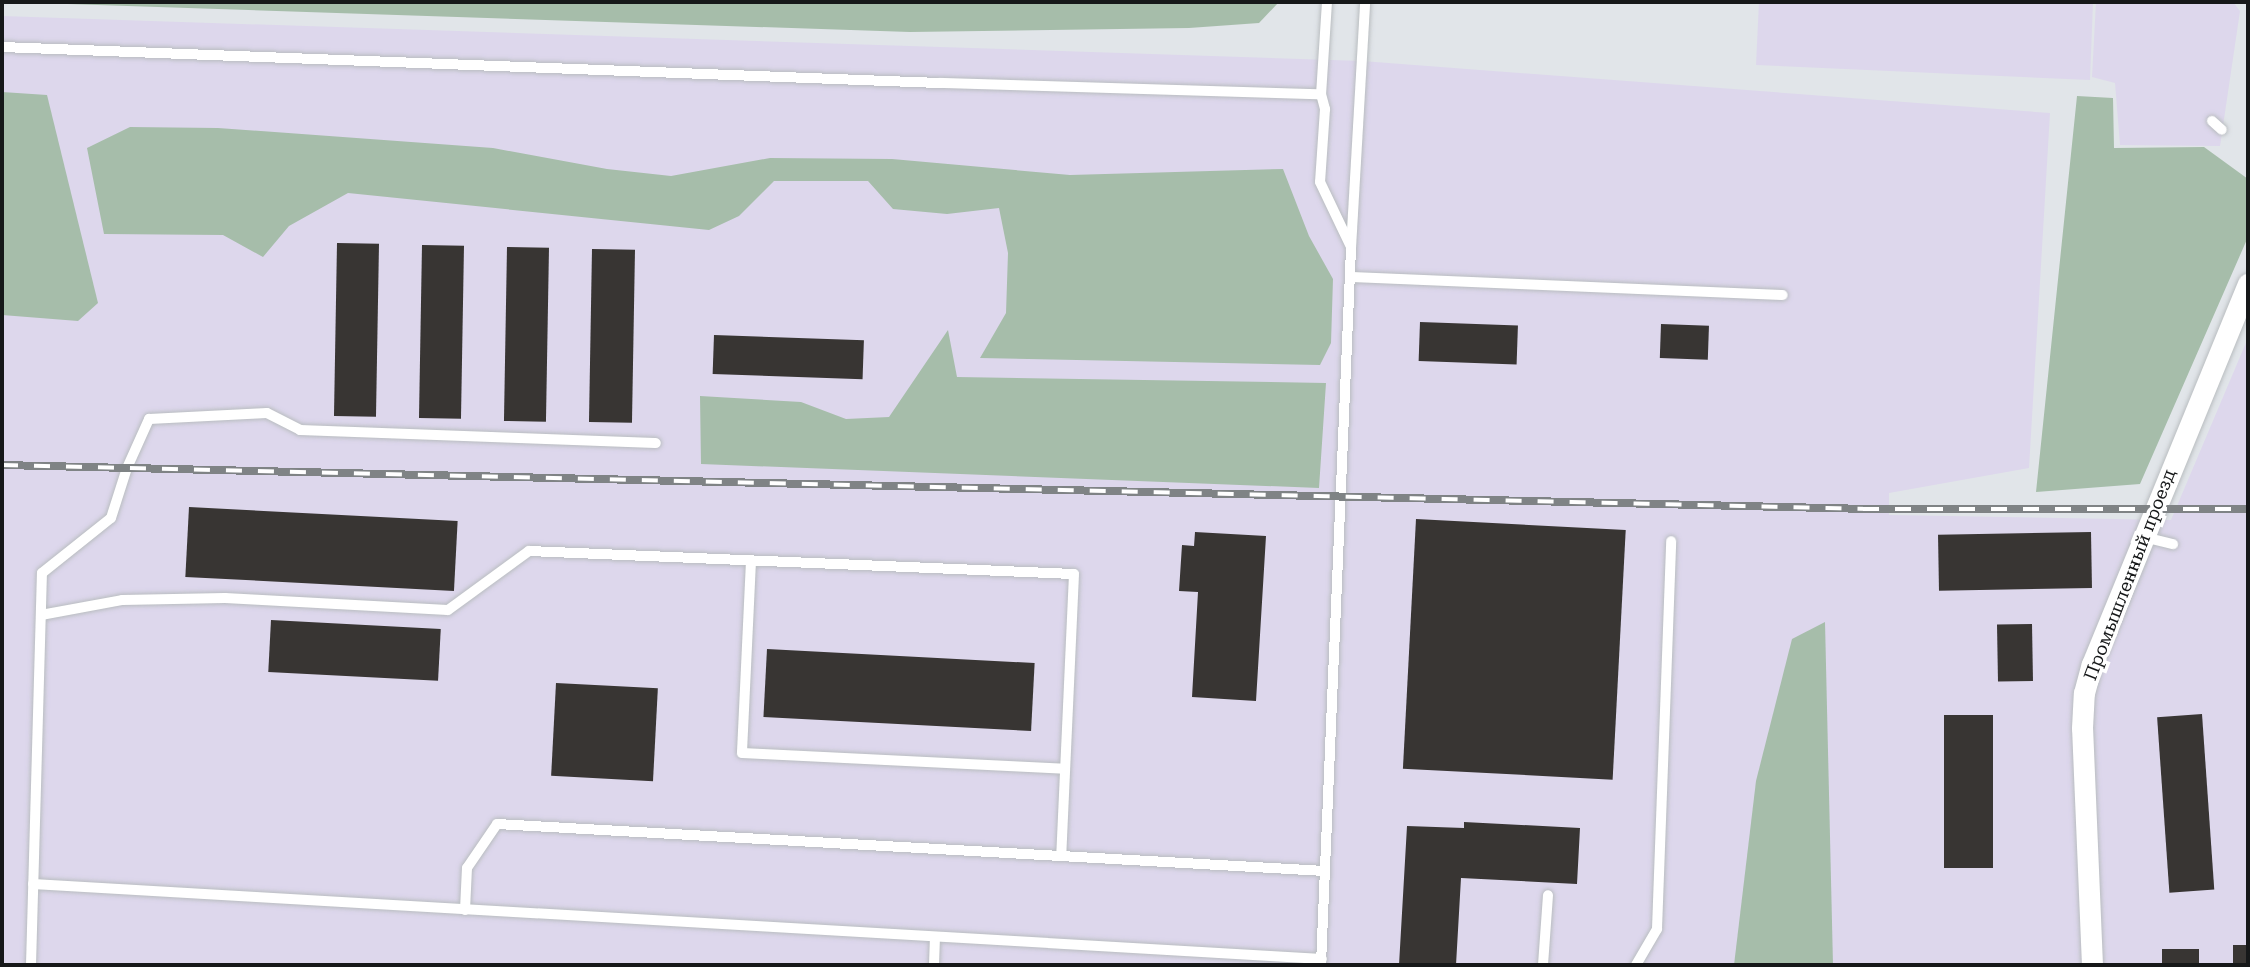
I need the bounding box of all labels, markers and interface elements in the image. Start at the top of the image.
street label: Промышленный проезд [2080,466,2180,684]

